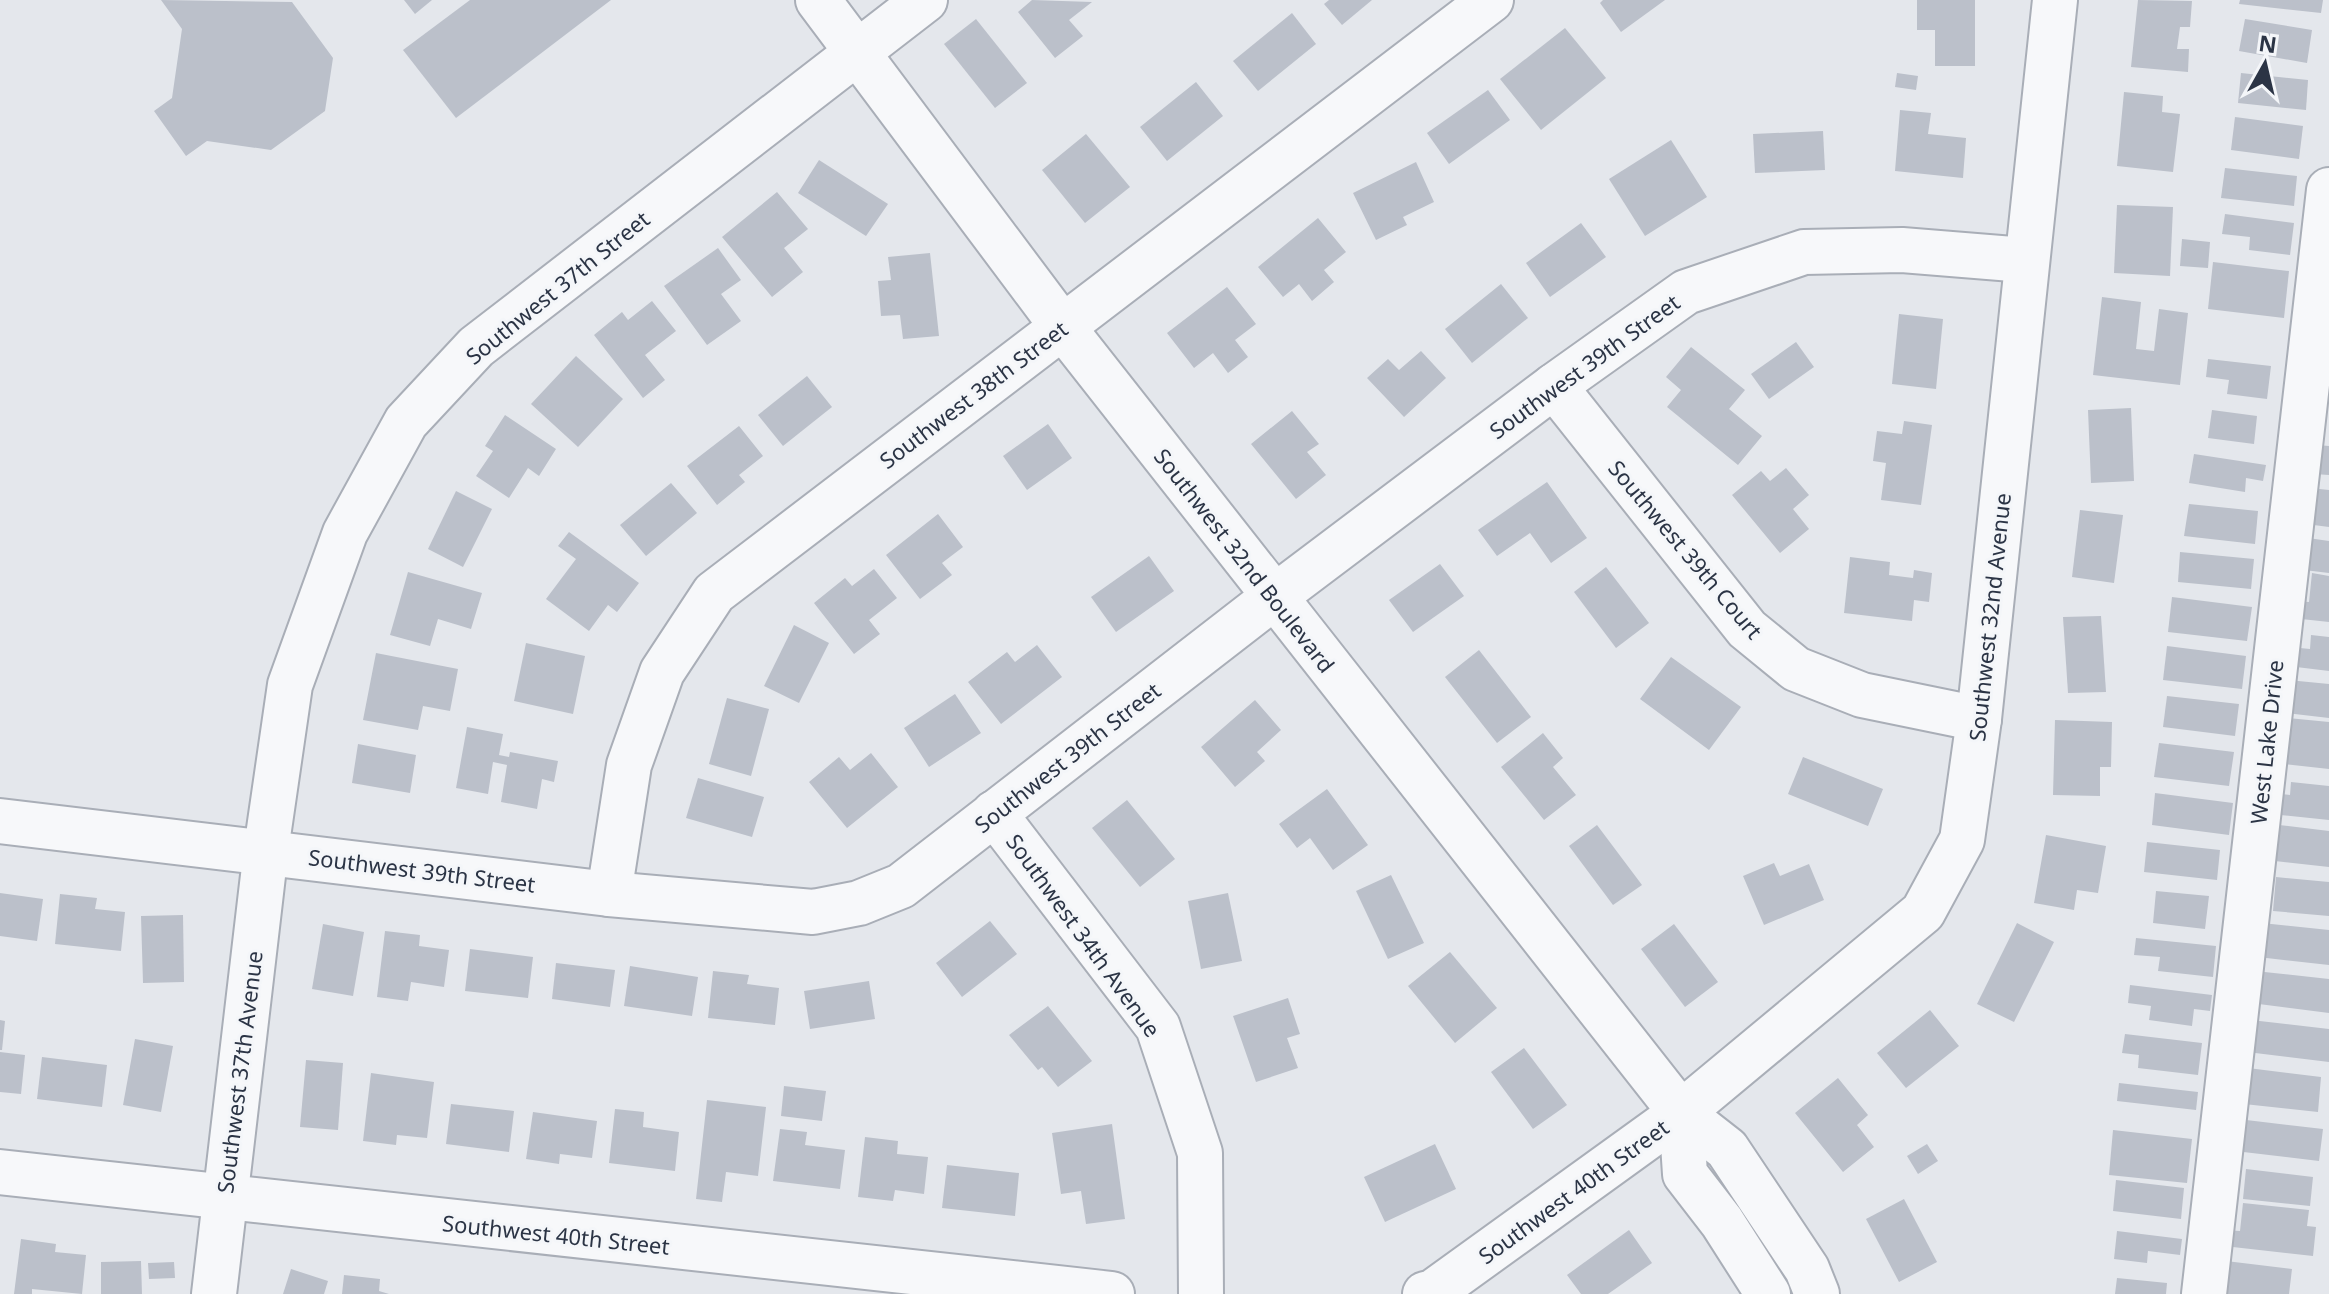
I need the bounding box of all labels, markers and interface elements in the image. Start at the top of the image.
north arrow [2225,24,2305,104]
text: N [2257,27,2279,59]
street label: Southwest 37th Street [459,203,655,370]
street label: Southwest 39th Street [1483,287,1685,445]
street label: Southwest 38th Street [873,313,1073,475]
street label: Southwest 32nd Boulevard [1148,442,1342,678]
street label: Southwest 39th Court [1602,453,1770,645]
street label: Southwest 32nd Avenue [1961,491,2017,743]
street label: West Lake Drive [2242,658,2290,826]
street label: Southwest 39th Street [968,675,1166,839]
street label: Southwest 34th Avenue [1000,827,1168,1043]
street label: Southwest 39th Street [307,841,537,899]
street label: Southwest 37th Avenue [209,949,269,1195]
street label: Southwest 40th Street [1472,1112,1674,1270]
street label: Southwest 40th Street [441,1207,671,1261]

